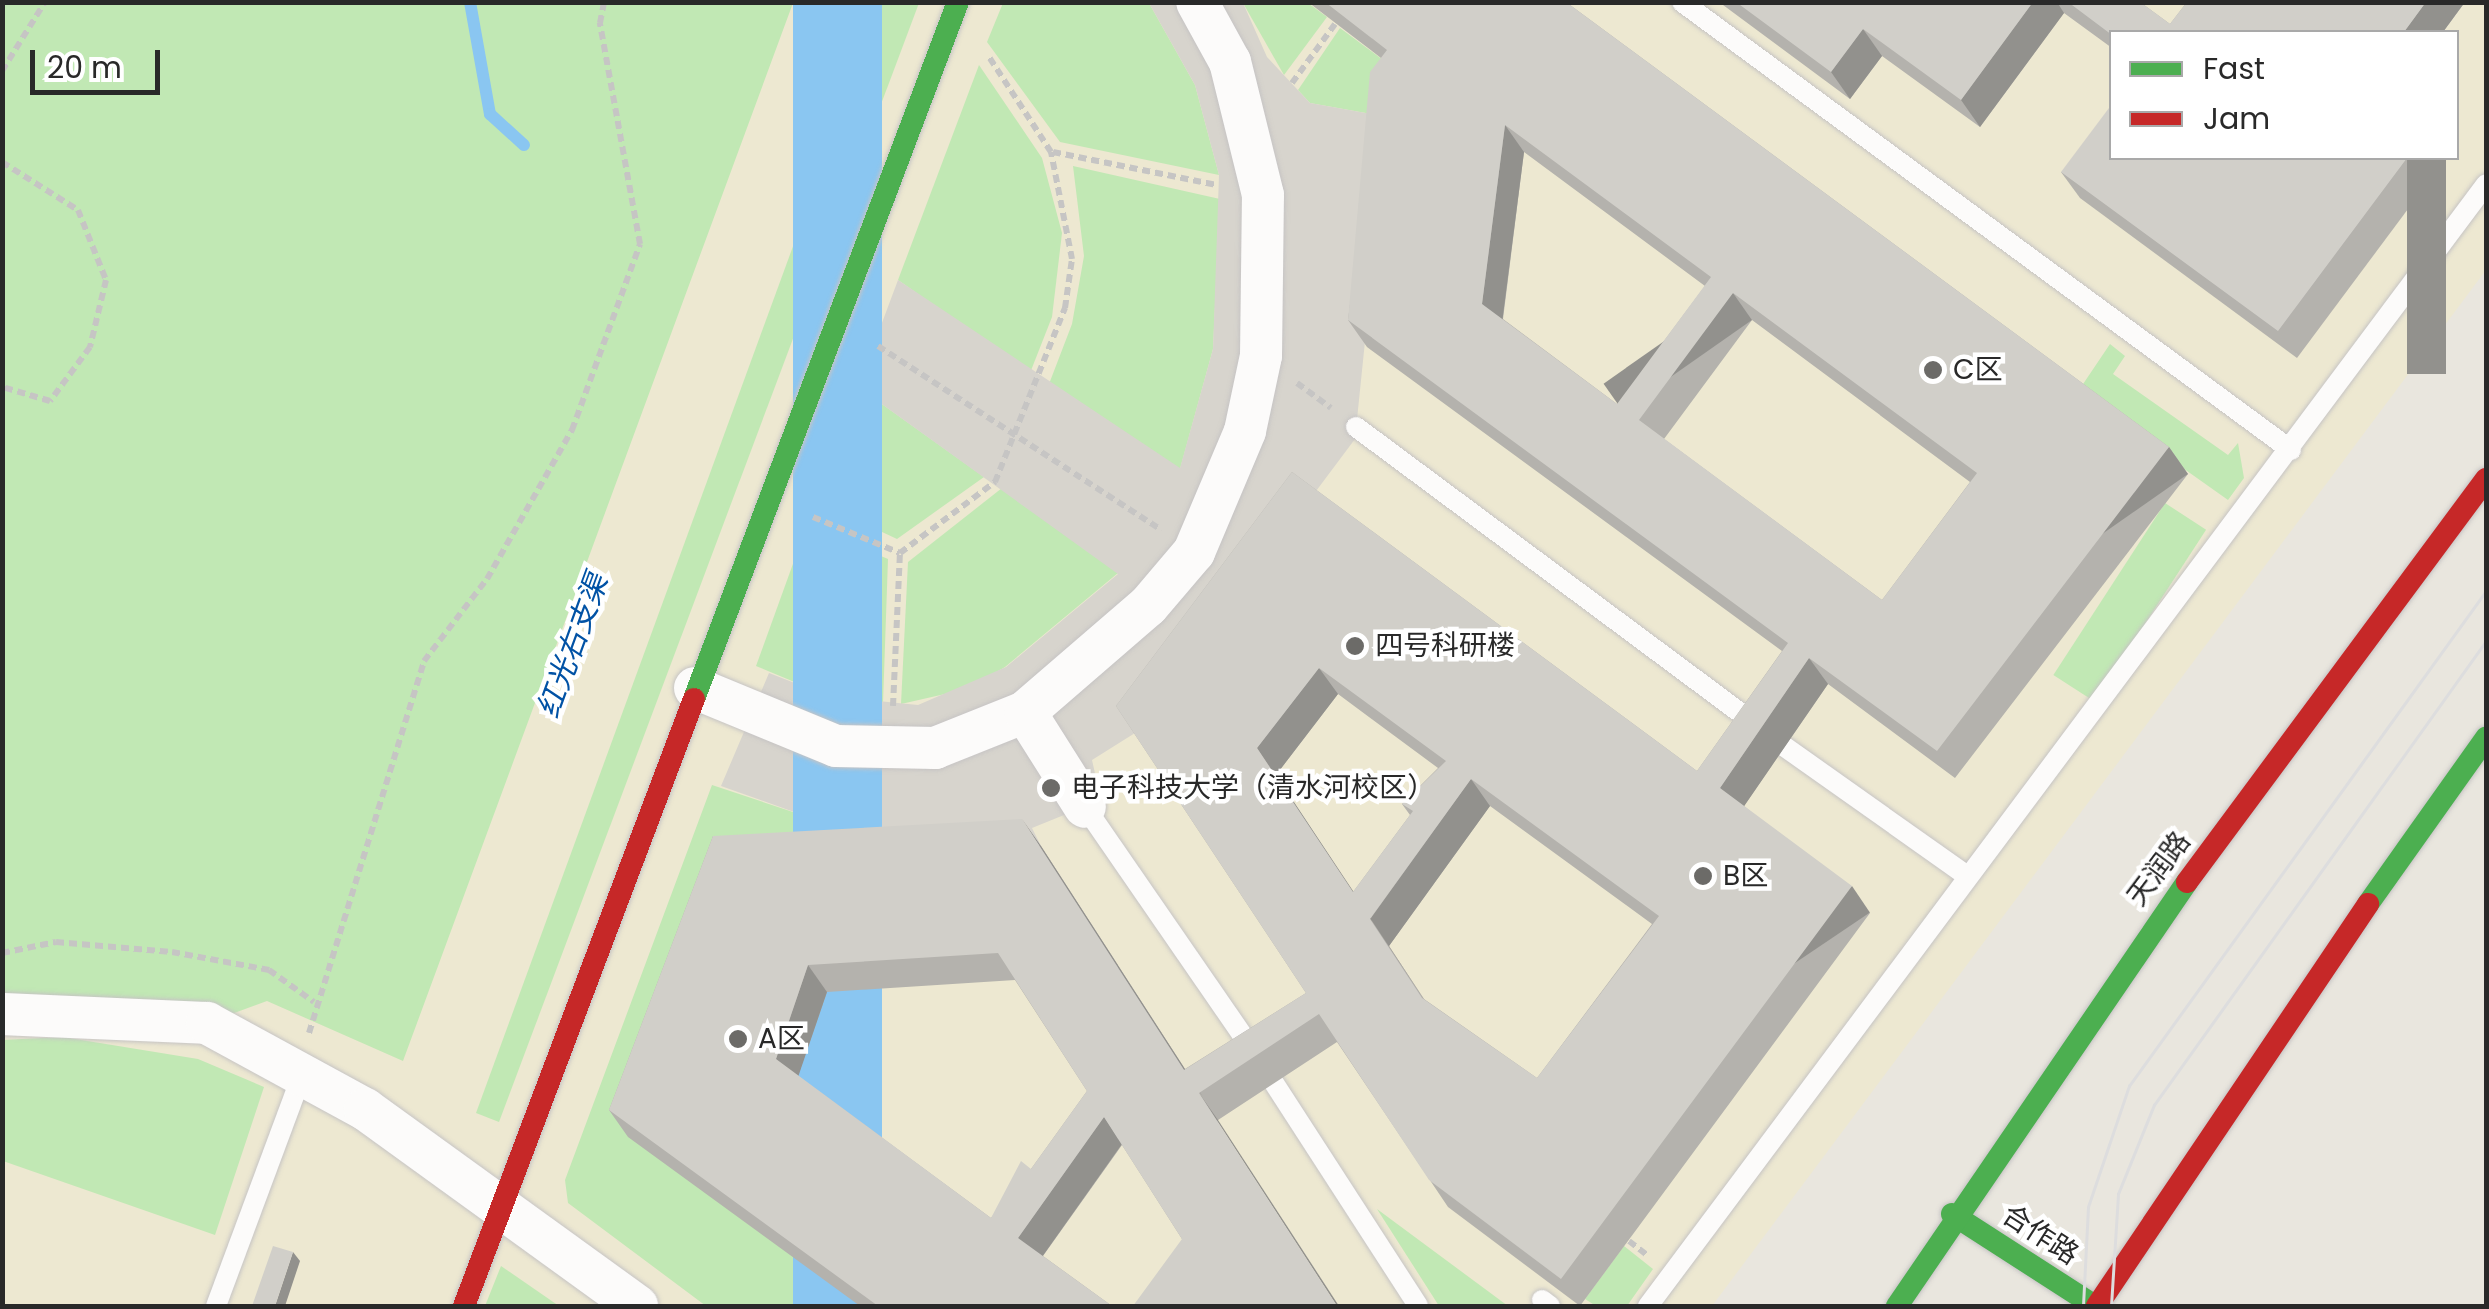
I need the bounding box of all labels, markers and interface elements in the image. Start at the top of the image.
scale bar [35,30,165,92]
legend [2109,30,2459,160]
text: 20 m [47,46,122,89]
text: Fast [2203,47,2265,90]
text: Jam [2203,97,2270,140]
place label: C区 [1953,353,2003,387]
marker: C区 [1922,359,1944,381]
water label: 红光右支渠 [530,569,616,723]
place label: 四号科研楼 [1375,629,1515,663]
marker: 四号科研楼 [1344,635,1366,657]
place label: 电子科技大学（清水河校区） [1071,771,1435,805]
marker: 电子科技大学（清水河校区） [1040,777,1062,799]
street label: 天润路 [2120,825,2198,913]
place label: B区 [1723,859,1768,893]
marker: B区 [1692,865,1714,887]
place label: A区 [758,1022,805,1056]
marker: A区 [727,1028,749,1050]
street label: 合作路 [1996,1198,2084,1272]

